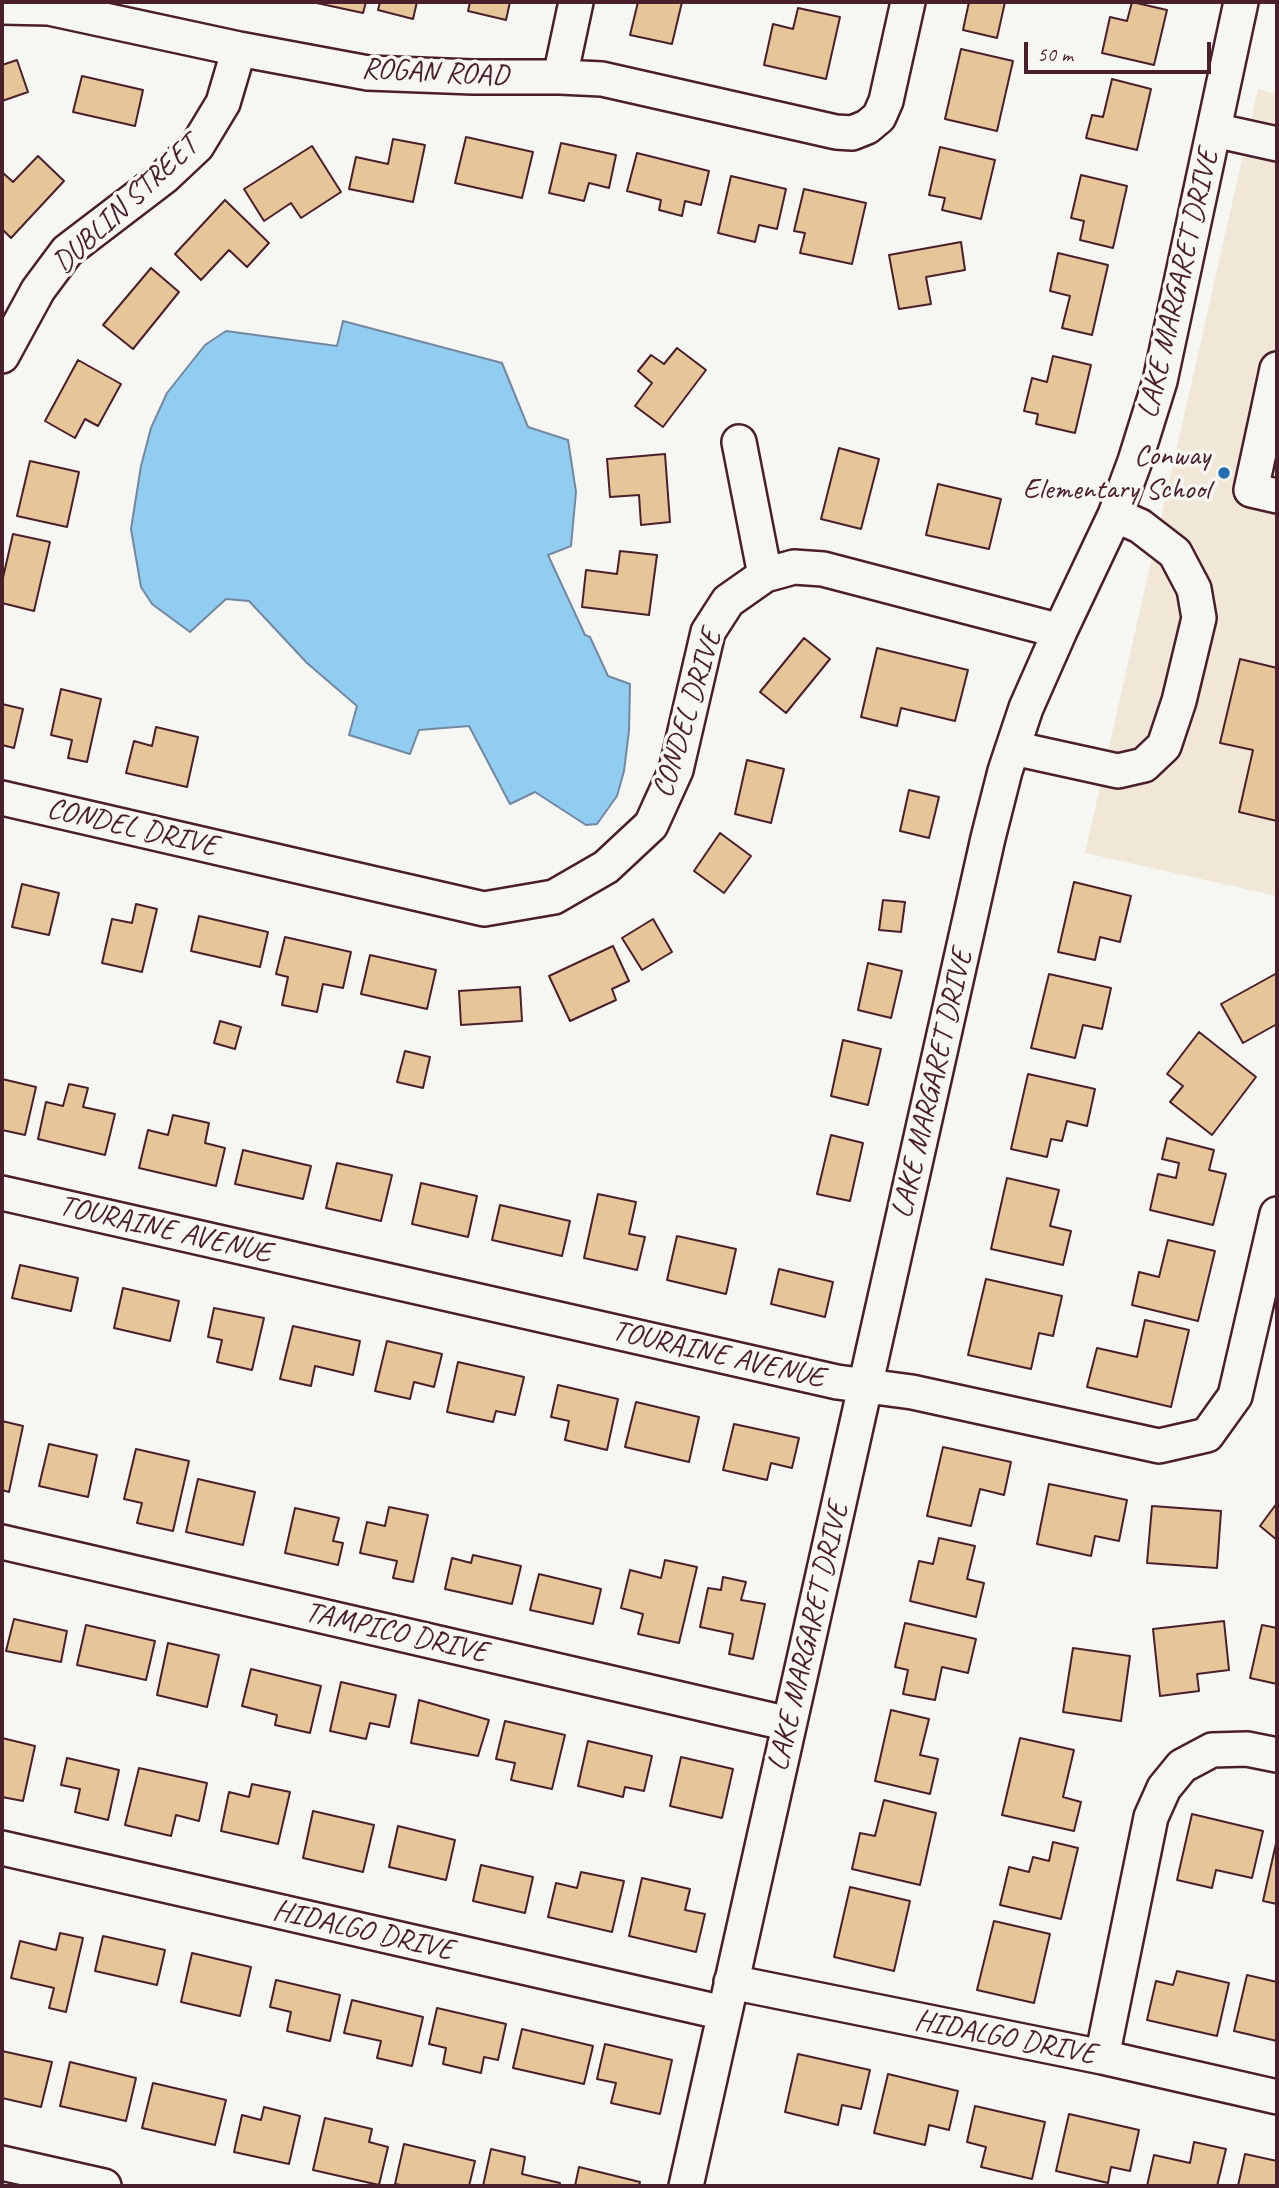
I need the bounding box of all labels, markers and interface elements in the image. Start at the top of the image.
scale bar [1027,28,1214,72]
text: 50 m [1037,41,1073,67]
street label: ROGAN ROAD [361,51,509,95]
street label: DUBLIN STREET [46,129,206,281]
street label: LAKE MARGARET DRIVE [1131,146,1227,422]
place label: Conway Elementary School [1023,438,1210,508]
marker: Conway Elementary School [1216,465,1232,481]
street label: CONDEL DRIVE [645,626,731,802]
street label: CONDEL DRIVE [43,791,221,865]
street label: LAKE MARGARET DRIVE [885,946,981,1222]
street label: TOURAINE AVENUE [56,1188,274,1272]
street label: TOURAINE AVENUE [609,1313,827,1397]
street label: LAKE MARGARET DRIVE [761,1499,857,1775]
street label: TAMPICO DRIVE [302,1595,490,1671]
street label: HIDALGO DRIVE [270,1893,456,1969]
street label: HIDALGO DRIVE [911,2003,1099,2073]

